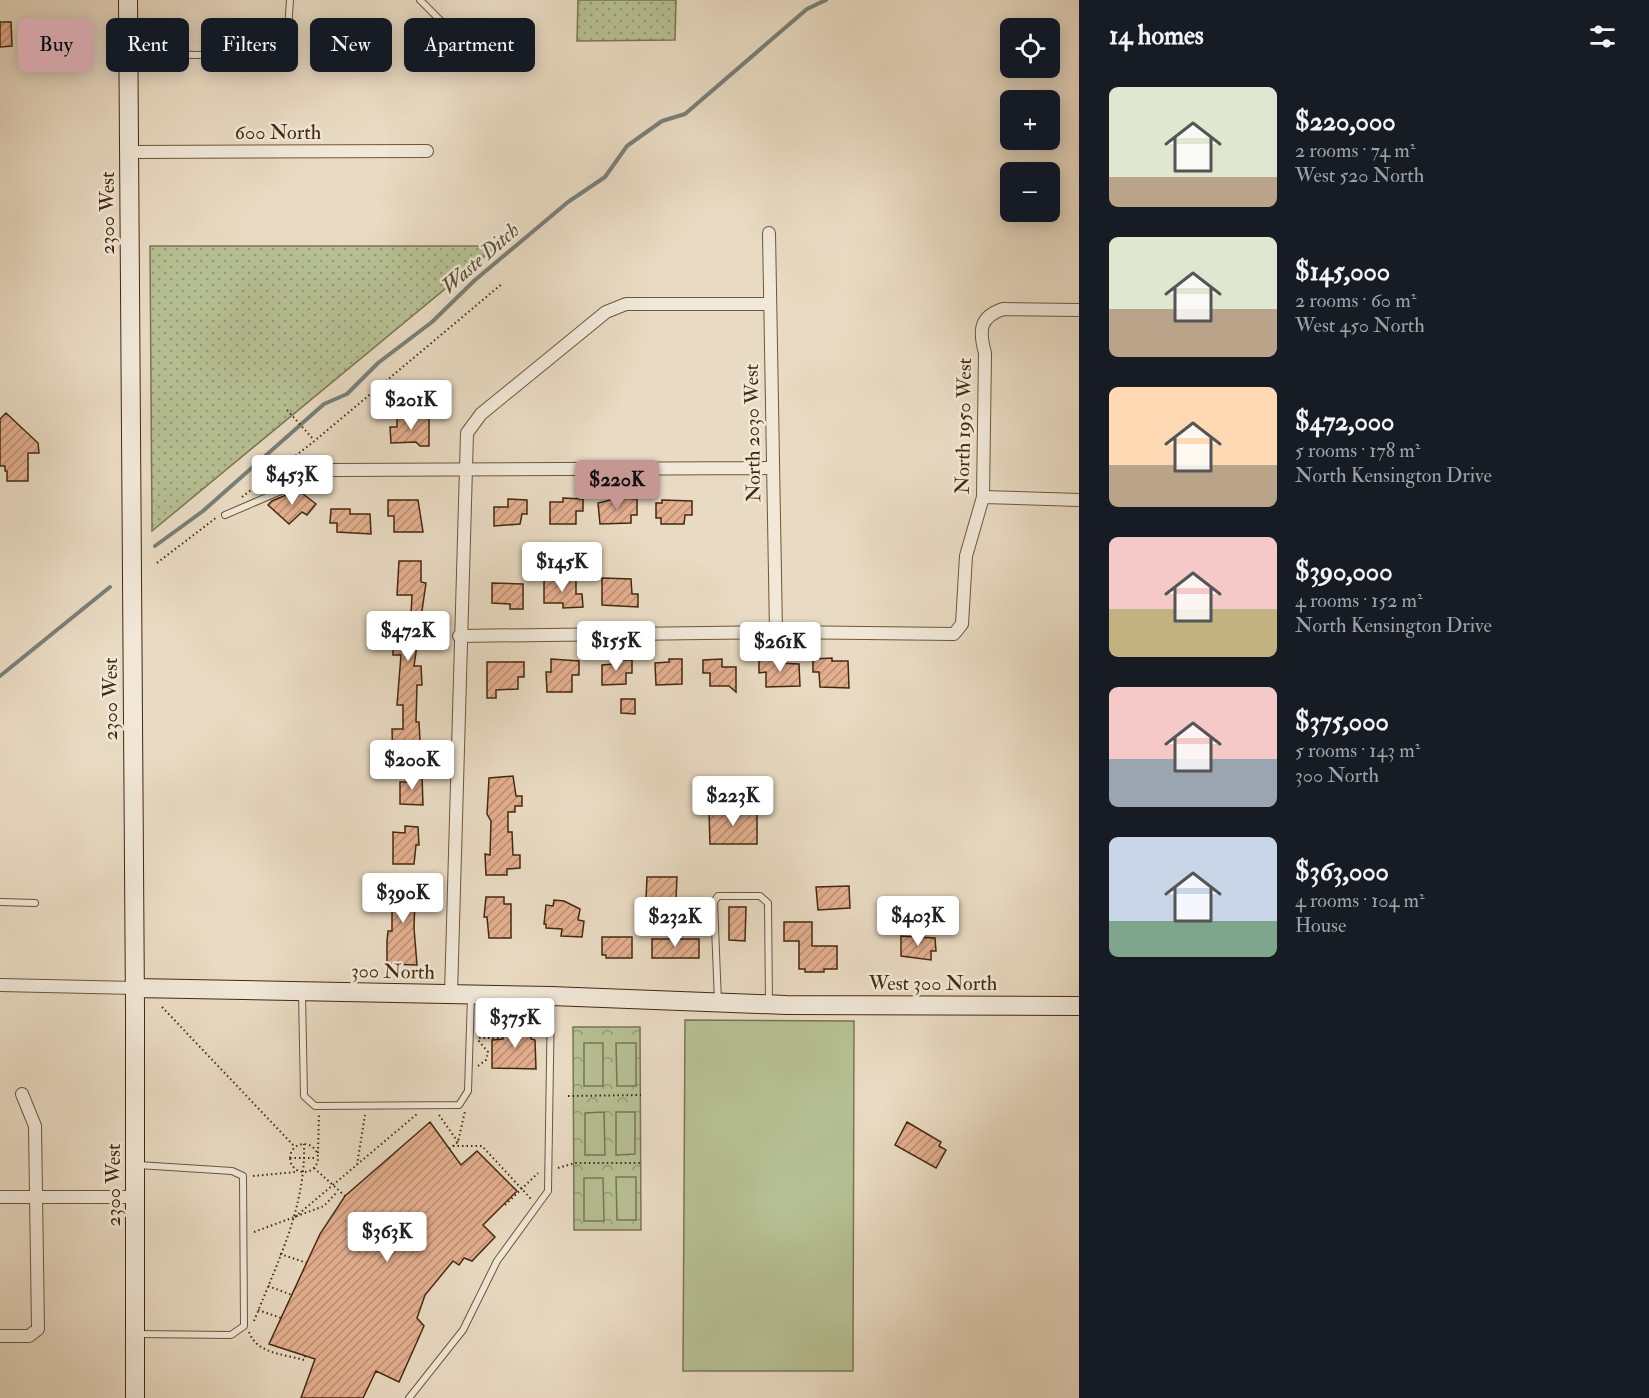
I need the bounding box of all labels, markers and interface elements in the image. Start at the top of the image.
chip: Buy [18,18,94,72]
chip: Rent [106,18,189,72]
chip: Filters [201,18,298,72]
chip: New [310,18,392,72]
chip: Apartment [404,18,535,72]
map controls [1000,18,1060,222]
button: locate [1000,18,1060,78]
text: 14 homes [1109,20,1204,52]
icon: filters [1586,20,1619,53]
button: + [1000,90,1060,150]
text: $220,000 [1295,106,1396,138]
icon: home [1157,111,1229,183]
street label: 600 North [235,120,322,145]
text: 2 rooms · 74 m² [1295,138,1416,163]
button: − [1000,162,1060,222]
text: West 520 North [1295,163,1424,188]
street label: 2300 West [95,171,120,254]
water label: Waste Ditch [436,217,525,300]
text: $145,000 [1295,256,1390,288]
icon: home [1157,261,1229,333]
text: 2 rooms · 60 m² [1295,288,1416,313]
text: West 450 North [1295,313,1425,338]
street label: North 1950 West [950,357,977,494]
street label: North 2030 West [739,363,766,502]
pin: $201K [369,380,453,431]
text: $201K [385,387,437,412]
text: $472,000 [1295,406,1394,438]
icon: home [1157,411,1229,483]
text: 5 rooms · 178 m² [1295,438,1420,463]
pin: $453K [250,455,334,506]
pin: $220K [575,460,659,511]
text: $453K [266,462,318,487]
text: North Kensington Drive [1295,463,1492,488]
text: $220K [589,467,645,492]
pin: $145K [520,542,604,593]
text: $145K [536,549,588,574]
text: $390,000 [1295,556,1393,588]
icon: home [1157,561,1229,633]
text: 4 rooms · 152 m² [1295,588,1423,613]
pin: $472K [366,611,450,662]
text: North Kensington Drive [1295,613,1492,638]
text: $472K [381,618,435,643]
pin: $155K [574,621,658,672]
pin: $261K [738,622,822,673]
text: $155K [591,628,641,653]
text: $261K [754,629,806,654]
street label: 2300 West [98,657,123,740]
text: $375,000 [1295,706,1389,738]
icon: home [1157,711,1229,783]
text: 5 rooms · 143 m² [1295,738,1420,763]
pin: $200K [370,740,454,791]
text: $200K [384,747,440,772]
text: 300 North [1295,763,1379,788]
pin: $223K [691,776,775,827]
text: $223K [706,783,760,808]
text: $363,000 [1295,856,1389,888]
icon: home [1157,861,1229,933]
pin: $390K [361,873,445,924]
text: $390K [376,880,430,905]
text: 4 rooms · 104 m² [1295,888,1425,913]
pin: $403K [876,896,960,947]
pin: $232K [633,897,717,948]
text: $403K [891,903,945,928]
text: $232K [648,904,702,929]
text: House [1295,913,1346,938]
street label: 300 North [351,958,436,985]
street label: West 300 North [868,971,998,996]
pin: $375K [473,998,557,1049]
text: $375K [490,1005,540,1030]
street label: 2300 West [101,1143,126,1226]
pin: $363K [345,1212,429,1263]
text: $363K [362,1219,412,1244]

